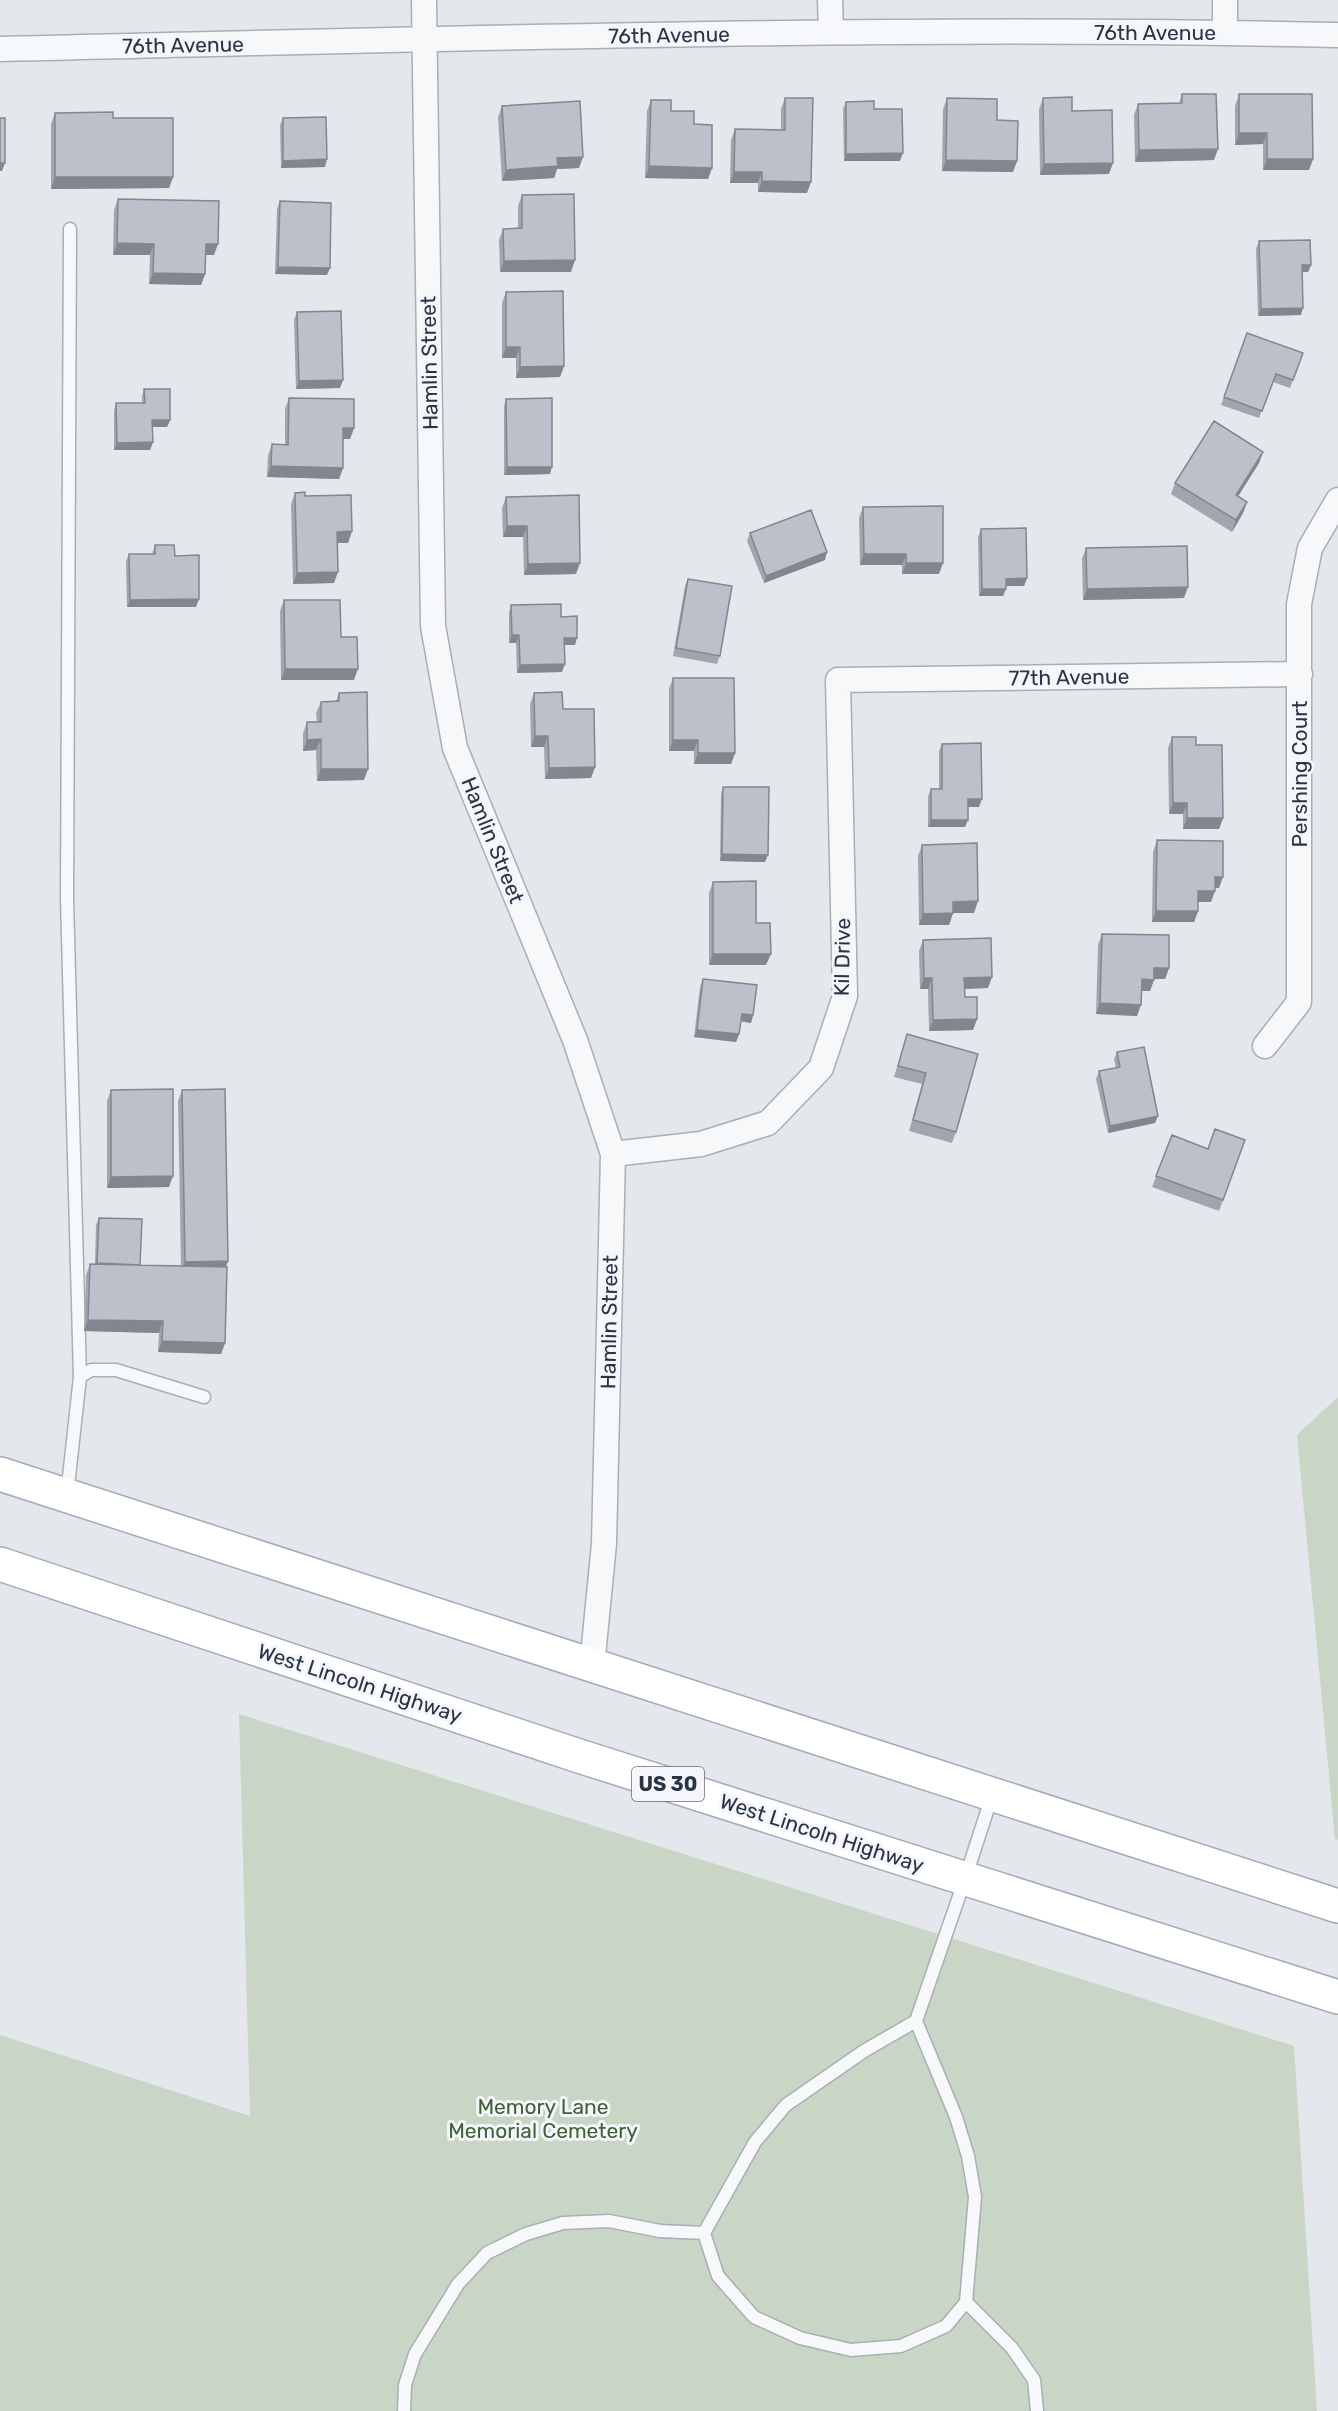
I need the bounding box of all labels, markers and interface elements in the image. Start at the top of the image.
street label: 76th Avenue [1094,20,1216,45]
street label: 76th Avenue [608,21,730,49]
street label: 76th Avenue [122,31,244,59]
street label: Hamlin Street [415,296,443,430]
street label: 77th Avenue [1008,663,1130,691]
street label: Pershing Court [1287,701,1312,847]
street label: Hamlin Street [456,773,530,907]
street label: Kil Drive [829,918,855,996]
street label: Hamlin Street [595,1255,623,1389]
street label: West Lincoln Highway [255,1638,466,1728]
road number: US 30 [632,1767,704,1801]
street label: West Lincoln Highway [717,1788,928,1878]
park label: Memory Lane Memorial Cemetery [448,2094,638,2143]

